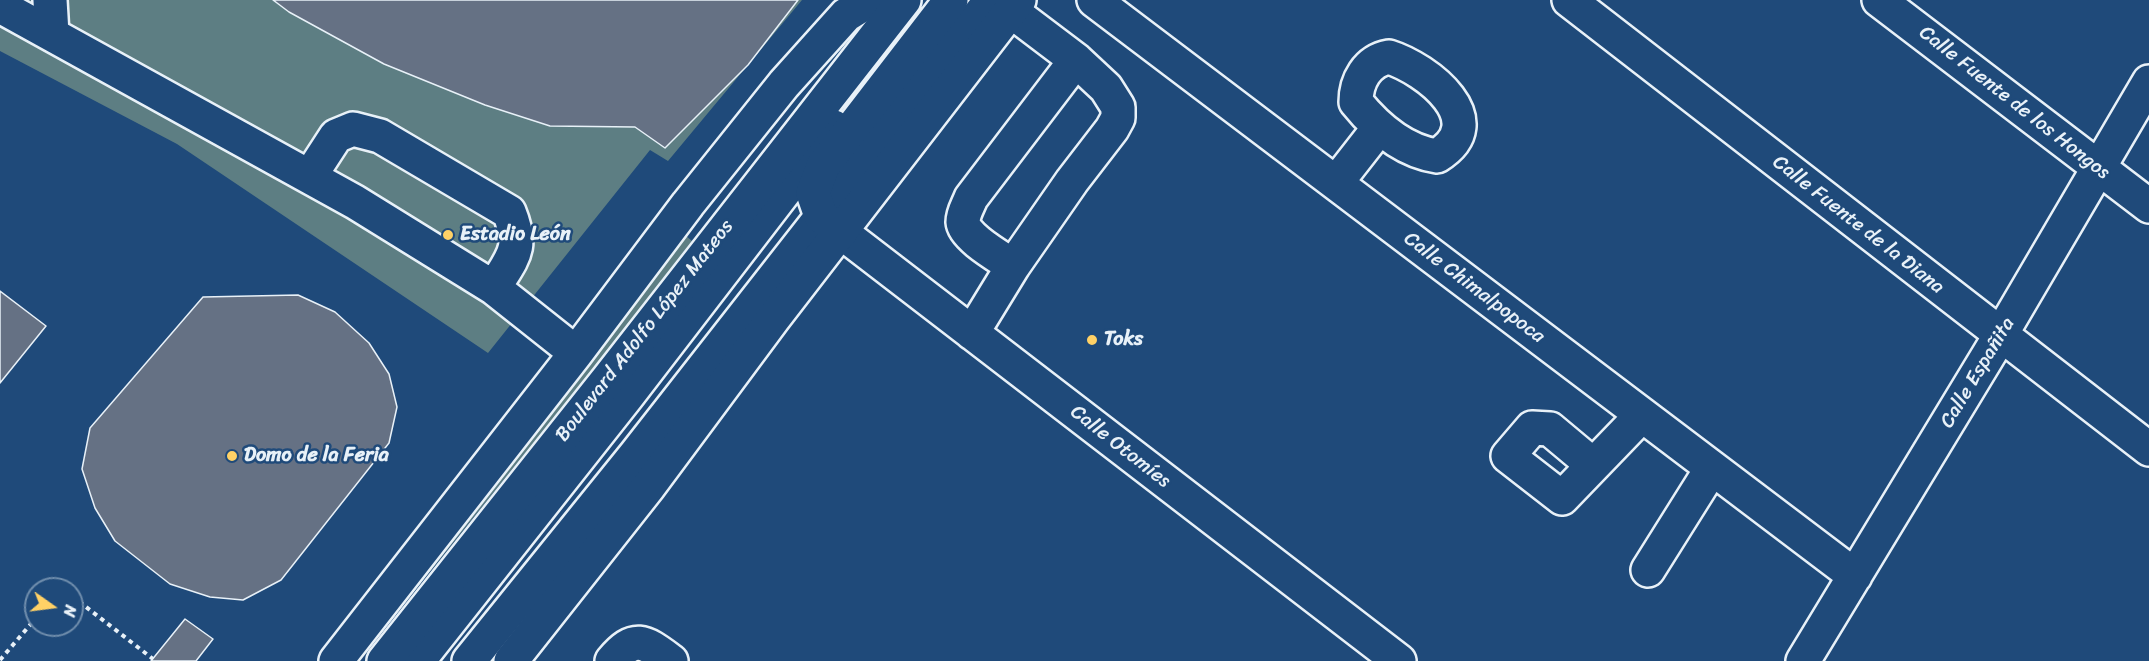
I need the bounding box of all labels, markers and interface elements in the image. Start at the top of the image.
street label: Calle Fuente de los Hongos [1914,21,2114,185]
street label: Calle Fuente de la Diana [1767,151,1949,299]
street label: Boulevard Adolfo López Mateos [551,215,739,447]
place label: Estadio León [460,223,571,247]
street label: Calle Chimalpopoca [1399,227,1549,349]
marker: Estadio León [441,228,455,242]
street label: Calle Españita [1936,313,2020,433]
place label: Toks [1104,328,1143,352]
marker: Toks [1085,333,1099,347]
street label: Calle Otomíes [1065,400,1175,494]
place label: Domo de la Feria [244,444,389,468]
marker: Domo de la Feria [225,449,239,463]
north arrow [24,577,84,637]
text: N [55,602,85,620]

